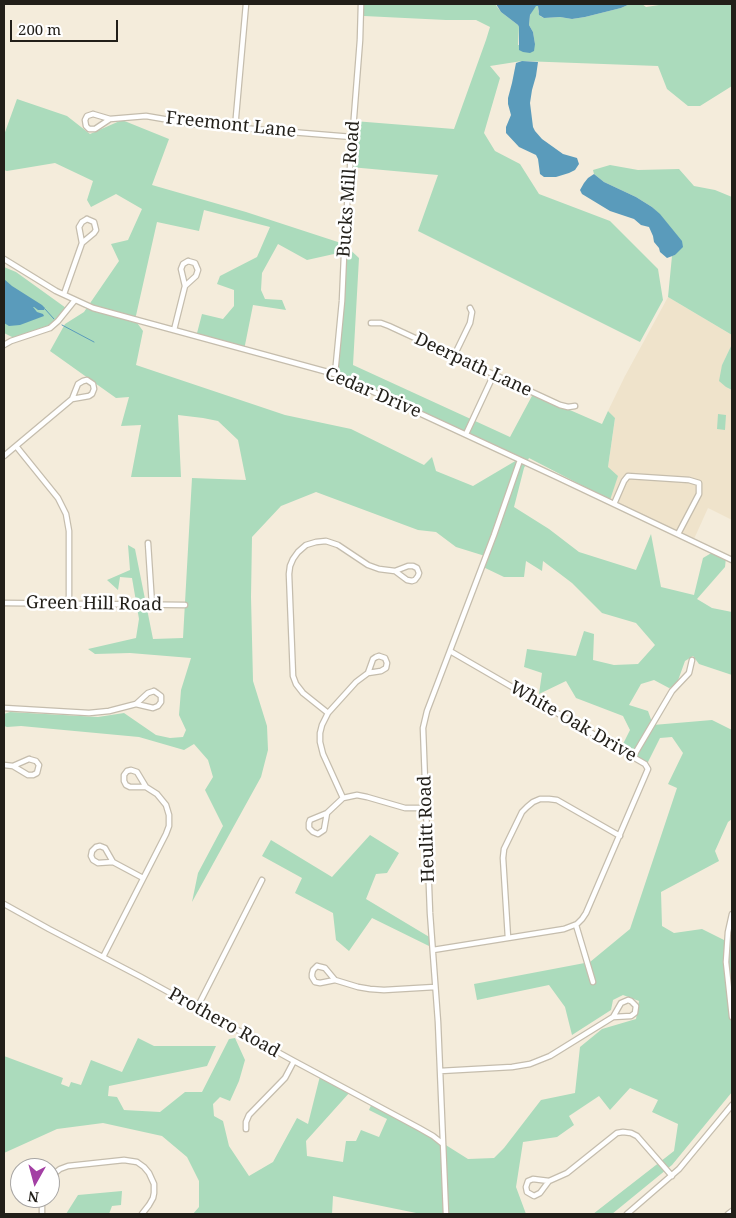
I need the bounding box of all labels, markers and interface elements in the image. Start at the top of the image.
scale bar [12,10,120,42]
text: 200 m [18,19,61,39]
street label: Freemont Lane [165,107,297,143]
street label: Bucks Mill Road [333,120,365,258]
street label: Deerpath Lane [411,328,535,402]
street label: Cedar Drive [322,363,424,423]
street label: Green Hill Road [26,592,162,616]
street label: White Oak Drive [506,677,640,767]
street label: Heulitt Road [414,775,440,883]
street label: Prothero Road [165,983,283,1063]
north arrow [10,1158,60,1208]
text: N [27,1187,40,1207]

